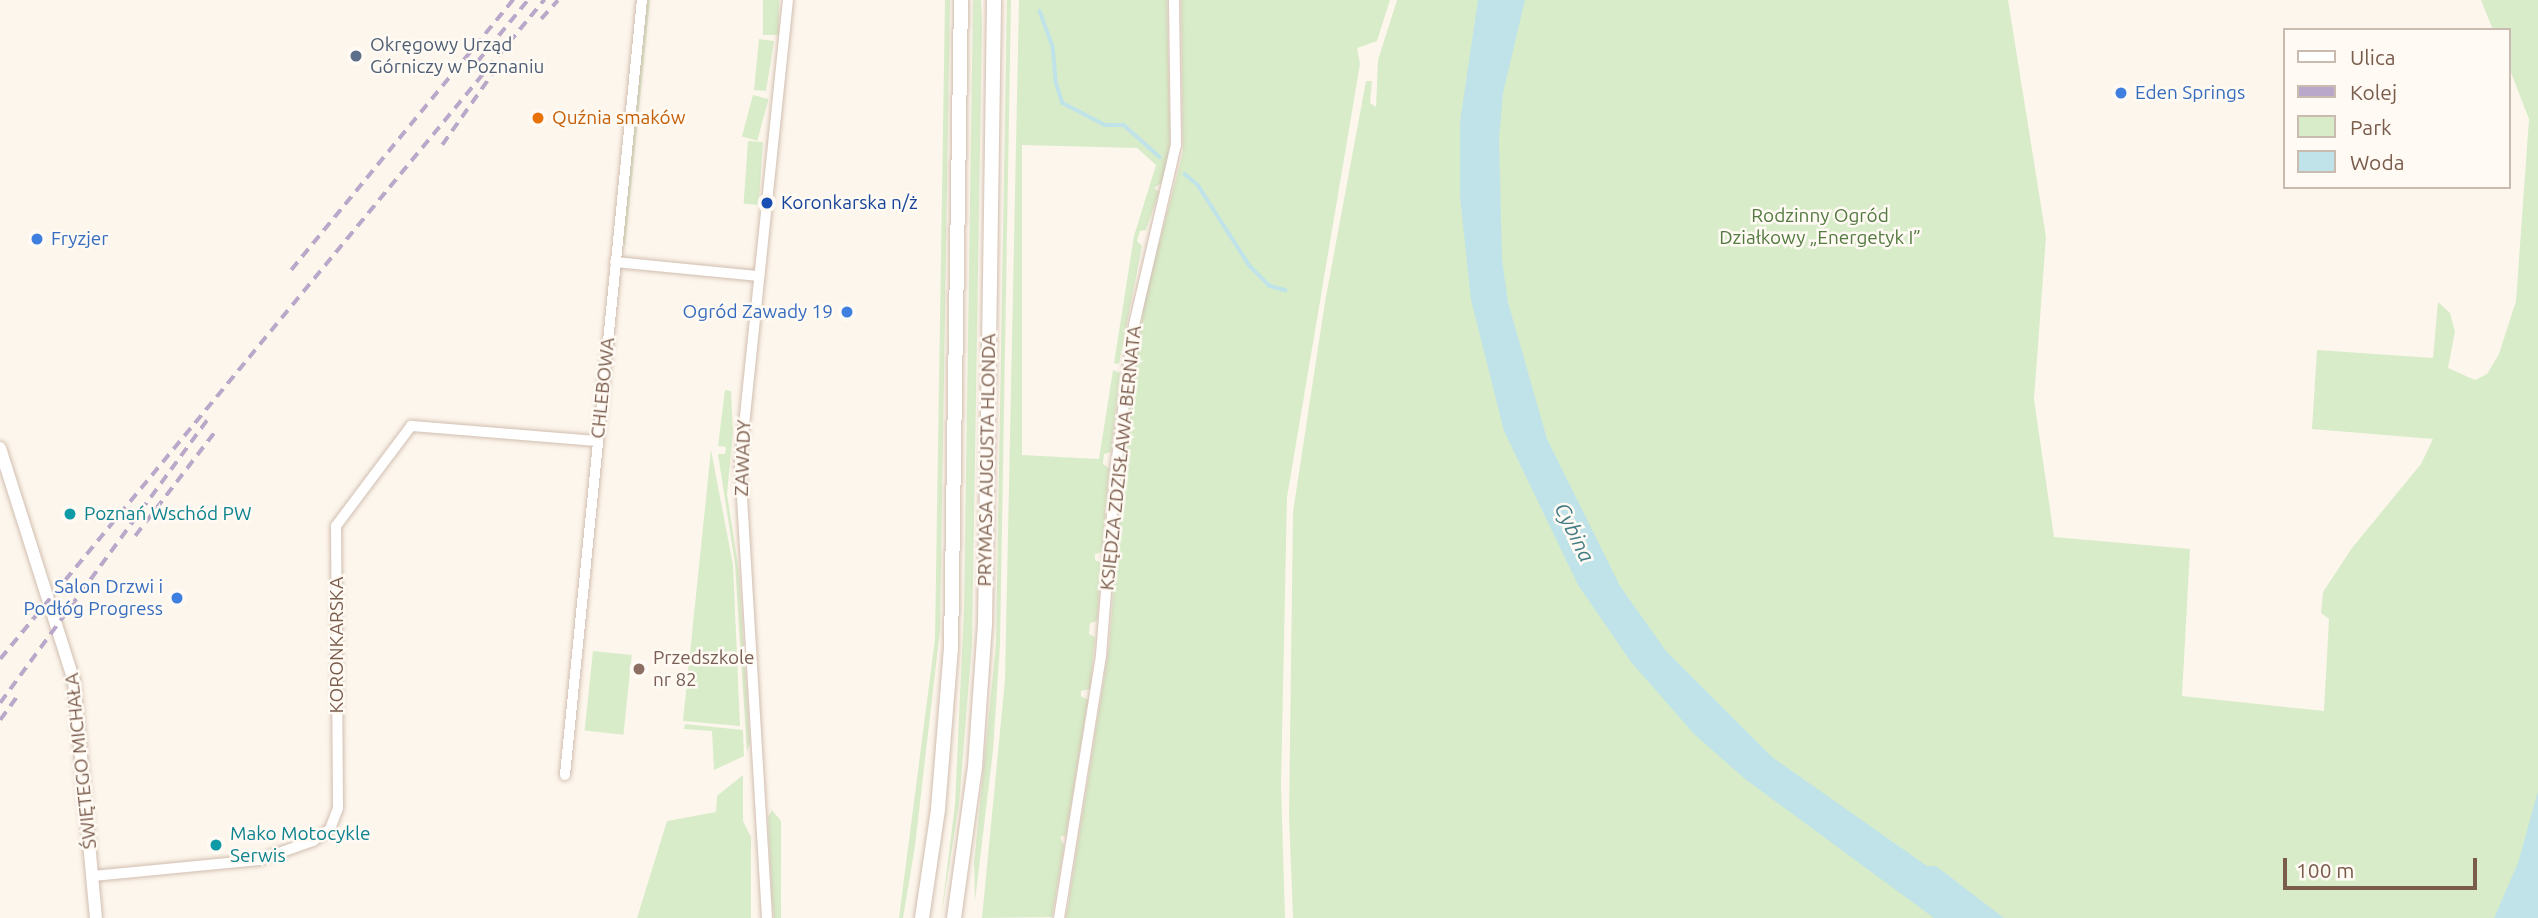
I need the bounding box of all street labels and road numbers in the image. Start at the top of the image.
street label: KSIĘDZA ZDZISŁAWA BERNATA [1096,325,1146,591]
street label: PRYMASA AUGUSTA HLONDA [973,333,1001,587]
street label: CHLEBOWA [586,336,620,440]
street label: ZAWADY [730,419,756,497]
street label: KORONKARSKA [326,577,348,713]
street label: ŚWIĘTEGO MICHAŁA [60,672,102,850]

